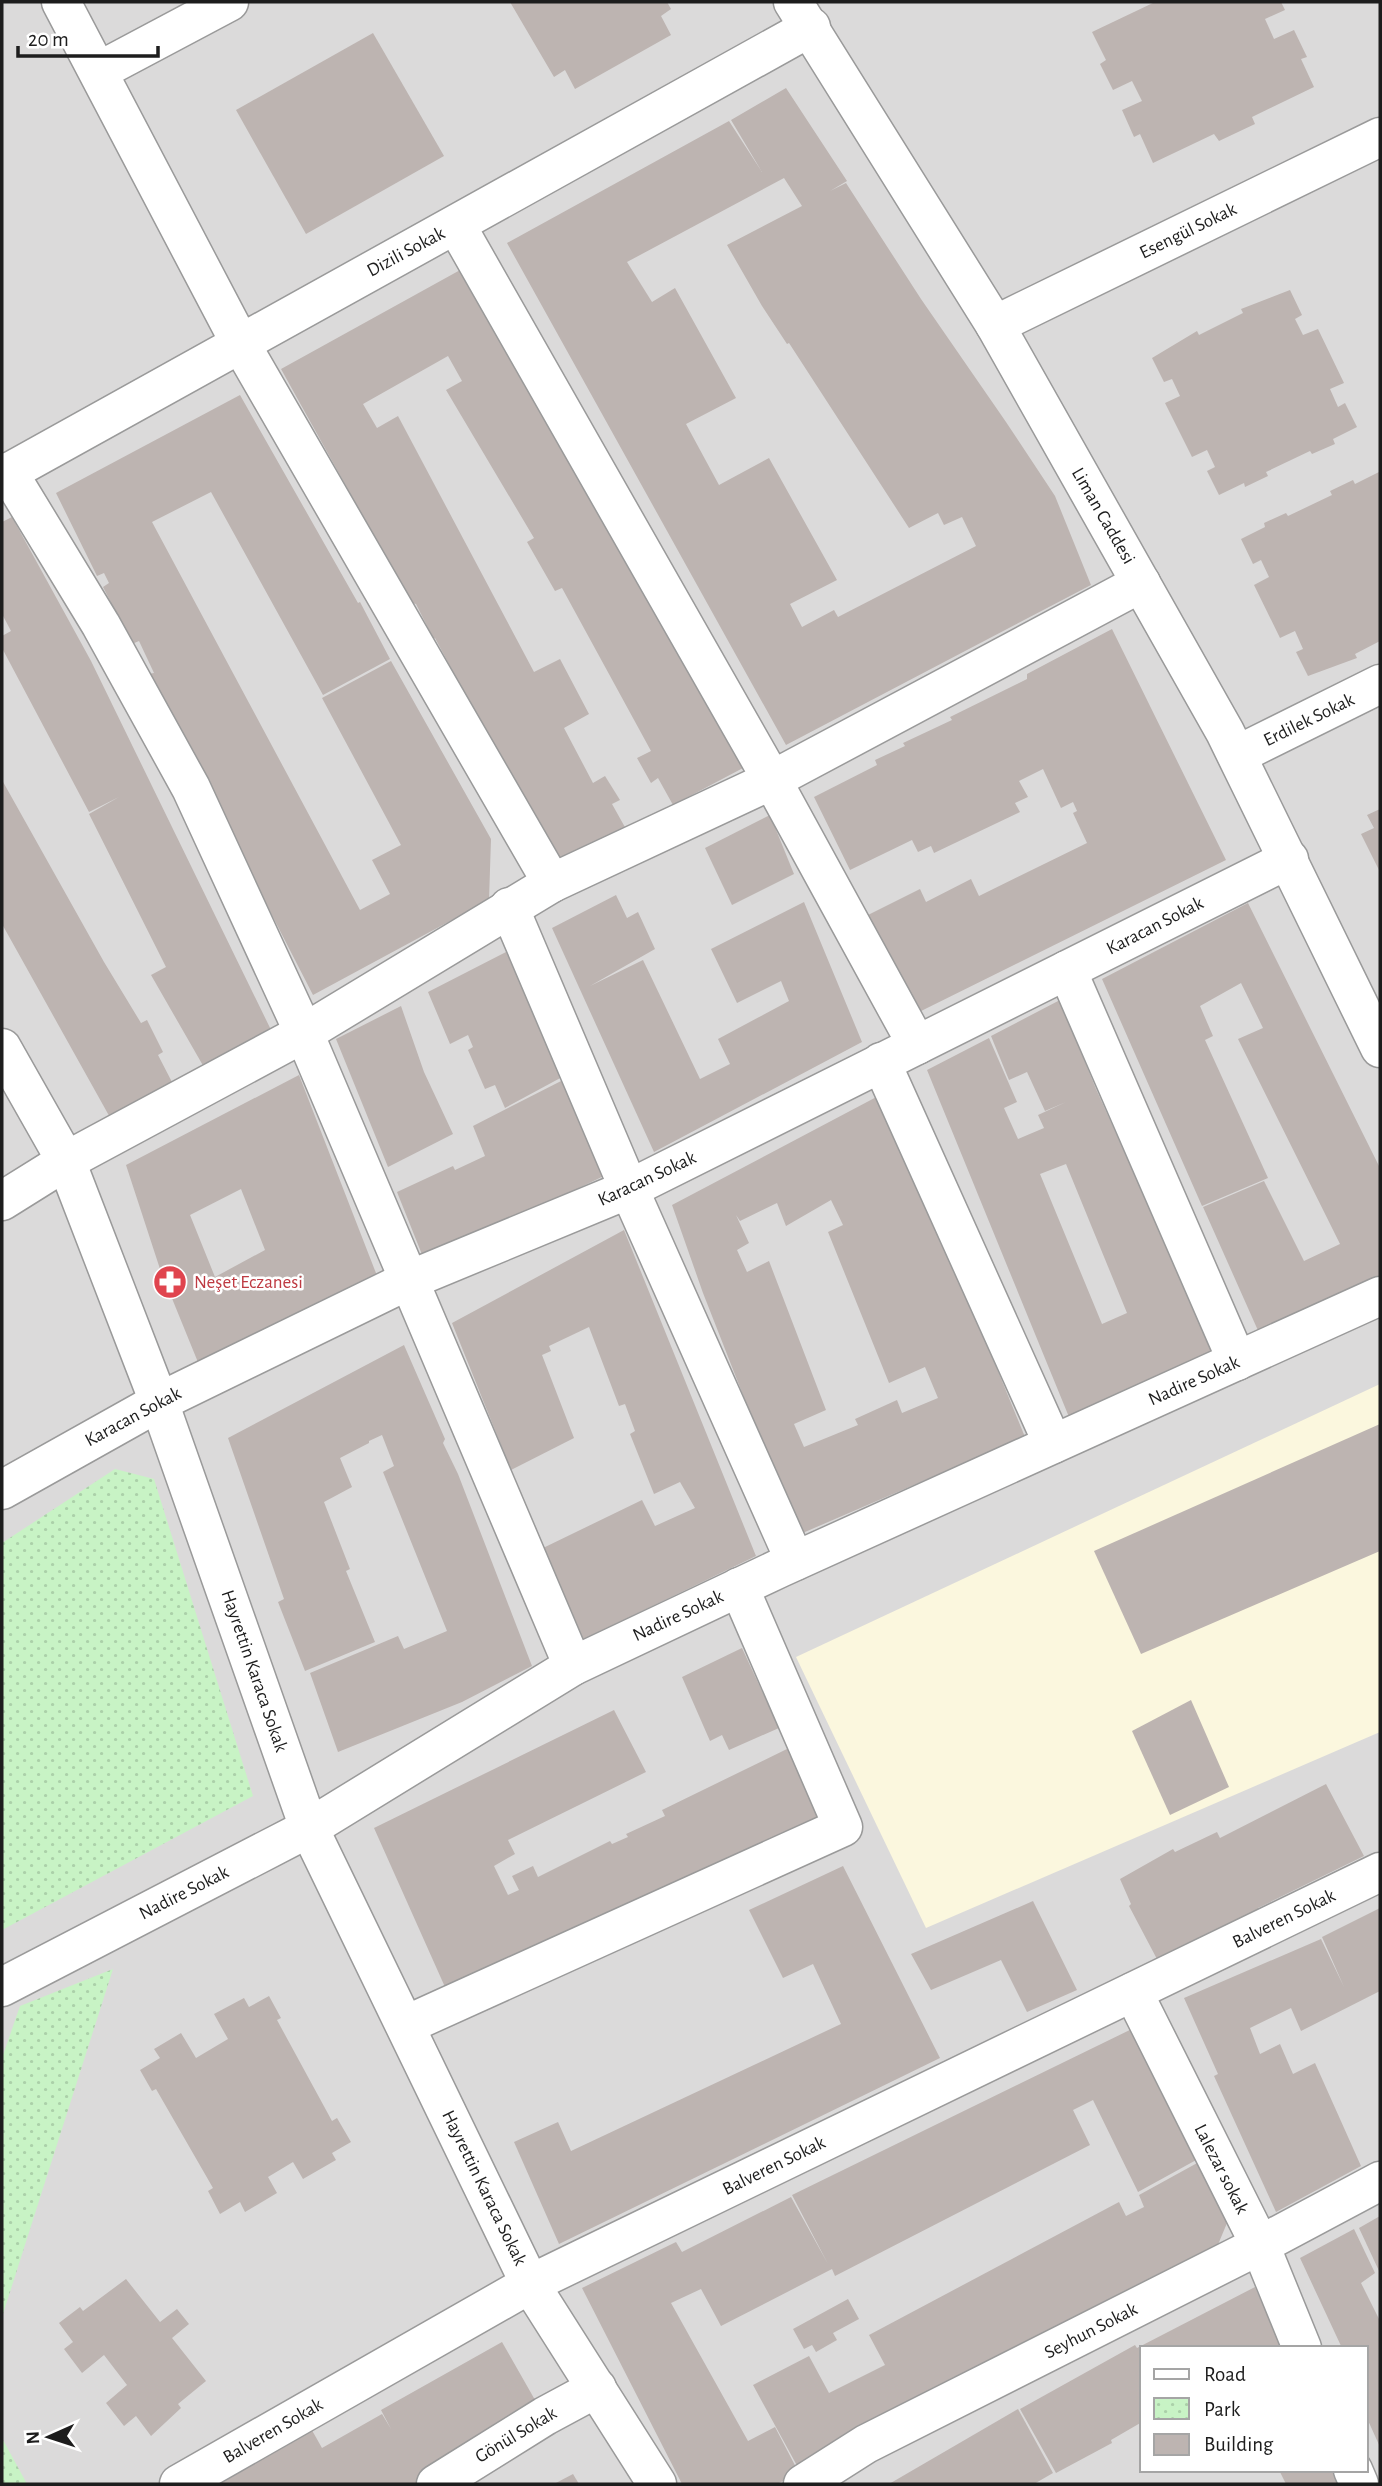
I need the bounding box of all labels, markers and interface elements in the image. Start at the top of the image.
scale bar [18,14,158,58]
text: 20 m [28,29,69,50]
street label: Esengül Sokak [1137,199,1240,263]
street label: Dizili Sokak [364,223,448,280]
street label: Liman Caddesi [1068,465,1138,567]
street label: Erdilek Sokak [1261,690,1358,750]
street label: Karacan Sokak [1104,893,1207,958]
street label: Karacan Sokak [595,1148,699,1210]
pharmacy icon: Neşet Eczanesi [151,1263,189,1301]
place label: Neşet Eczanesi [194,1273,303,1292]
street label: Nadire Sokak [1146,1352,1243,1409]
street label: Karacan Sokak [82,1384,184,1450]
street label: Nadire Sokak [630,1587,726,1645]
street label: Hayrettin Karaca Sokak [217,1588,291,1755]
street label: Nadire Sokak [136,1862,232,1924]
street label: Balveren Sokak [1230,1886,1339,1952]
street label: Hayrettin Karaca Sokak [438,2107,530,2269]
street label: Lalezar sokak [1190,2121,1252,2217]
street label: Balveren Sokak [720,2133,829,2199]
street label: Seyhun Sokak [1041,2299,1141,2362]
legend [1140,2346,1368,2472]
text: Road [1204,2364,1246,2385]
street label: Balveren Sokak [220,2395,326,2467]
text: Park [1204,2399,1241,2420]
north arrow [14,2402,84,2472]
street label: Gönül Sokak [472,2403,560,2467]
text: N [24,2431,43,2445]
text: Building [1204,2434,1274,2455]

